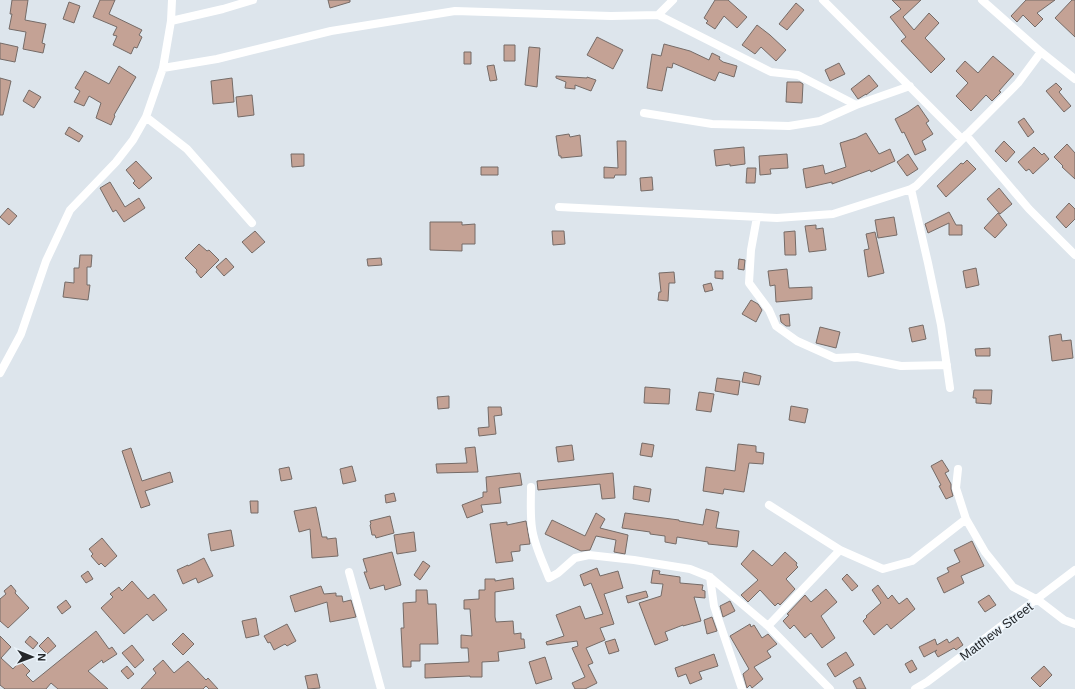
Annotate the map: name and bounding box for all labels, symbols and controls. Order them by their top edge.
street label: Matthew Street [957,599,1036,664]
north arrow [12,637,52,677]
text: N [36,653,48,661]

